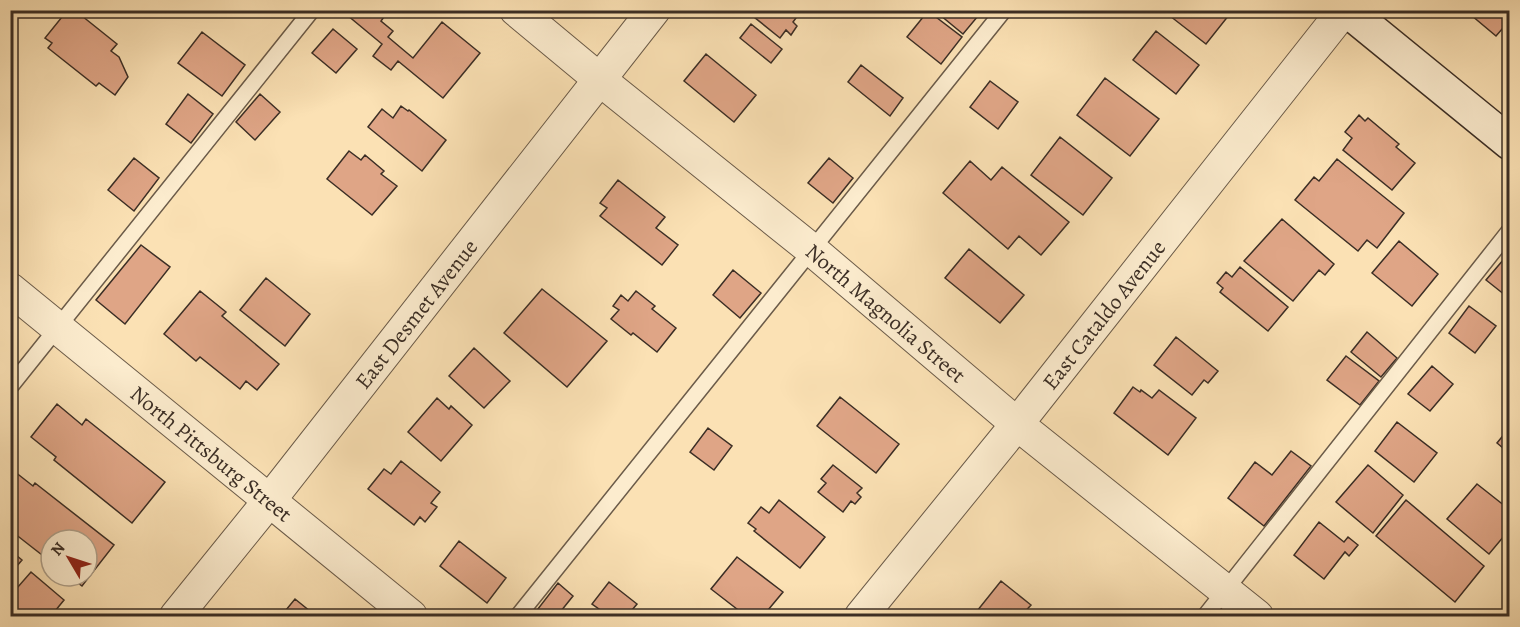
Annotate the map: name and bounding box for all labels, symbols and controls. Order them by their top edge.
street label: East Desmet Avenue [348,233,485,395]
street label: East Cataldo Avenue [1036,234,1173,396]
street label: North Magnolia Street [799,237,972,390]
street label: North Pittsburg Street [124,379,298,529]
north arrow [39,528,99,588]
text: N [46,537,71,561]

